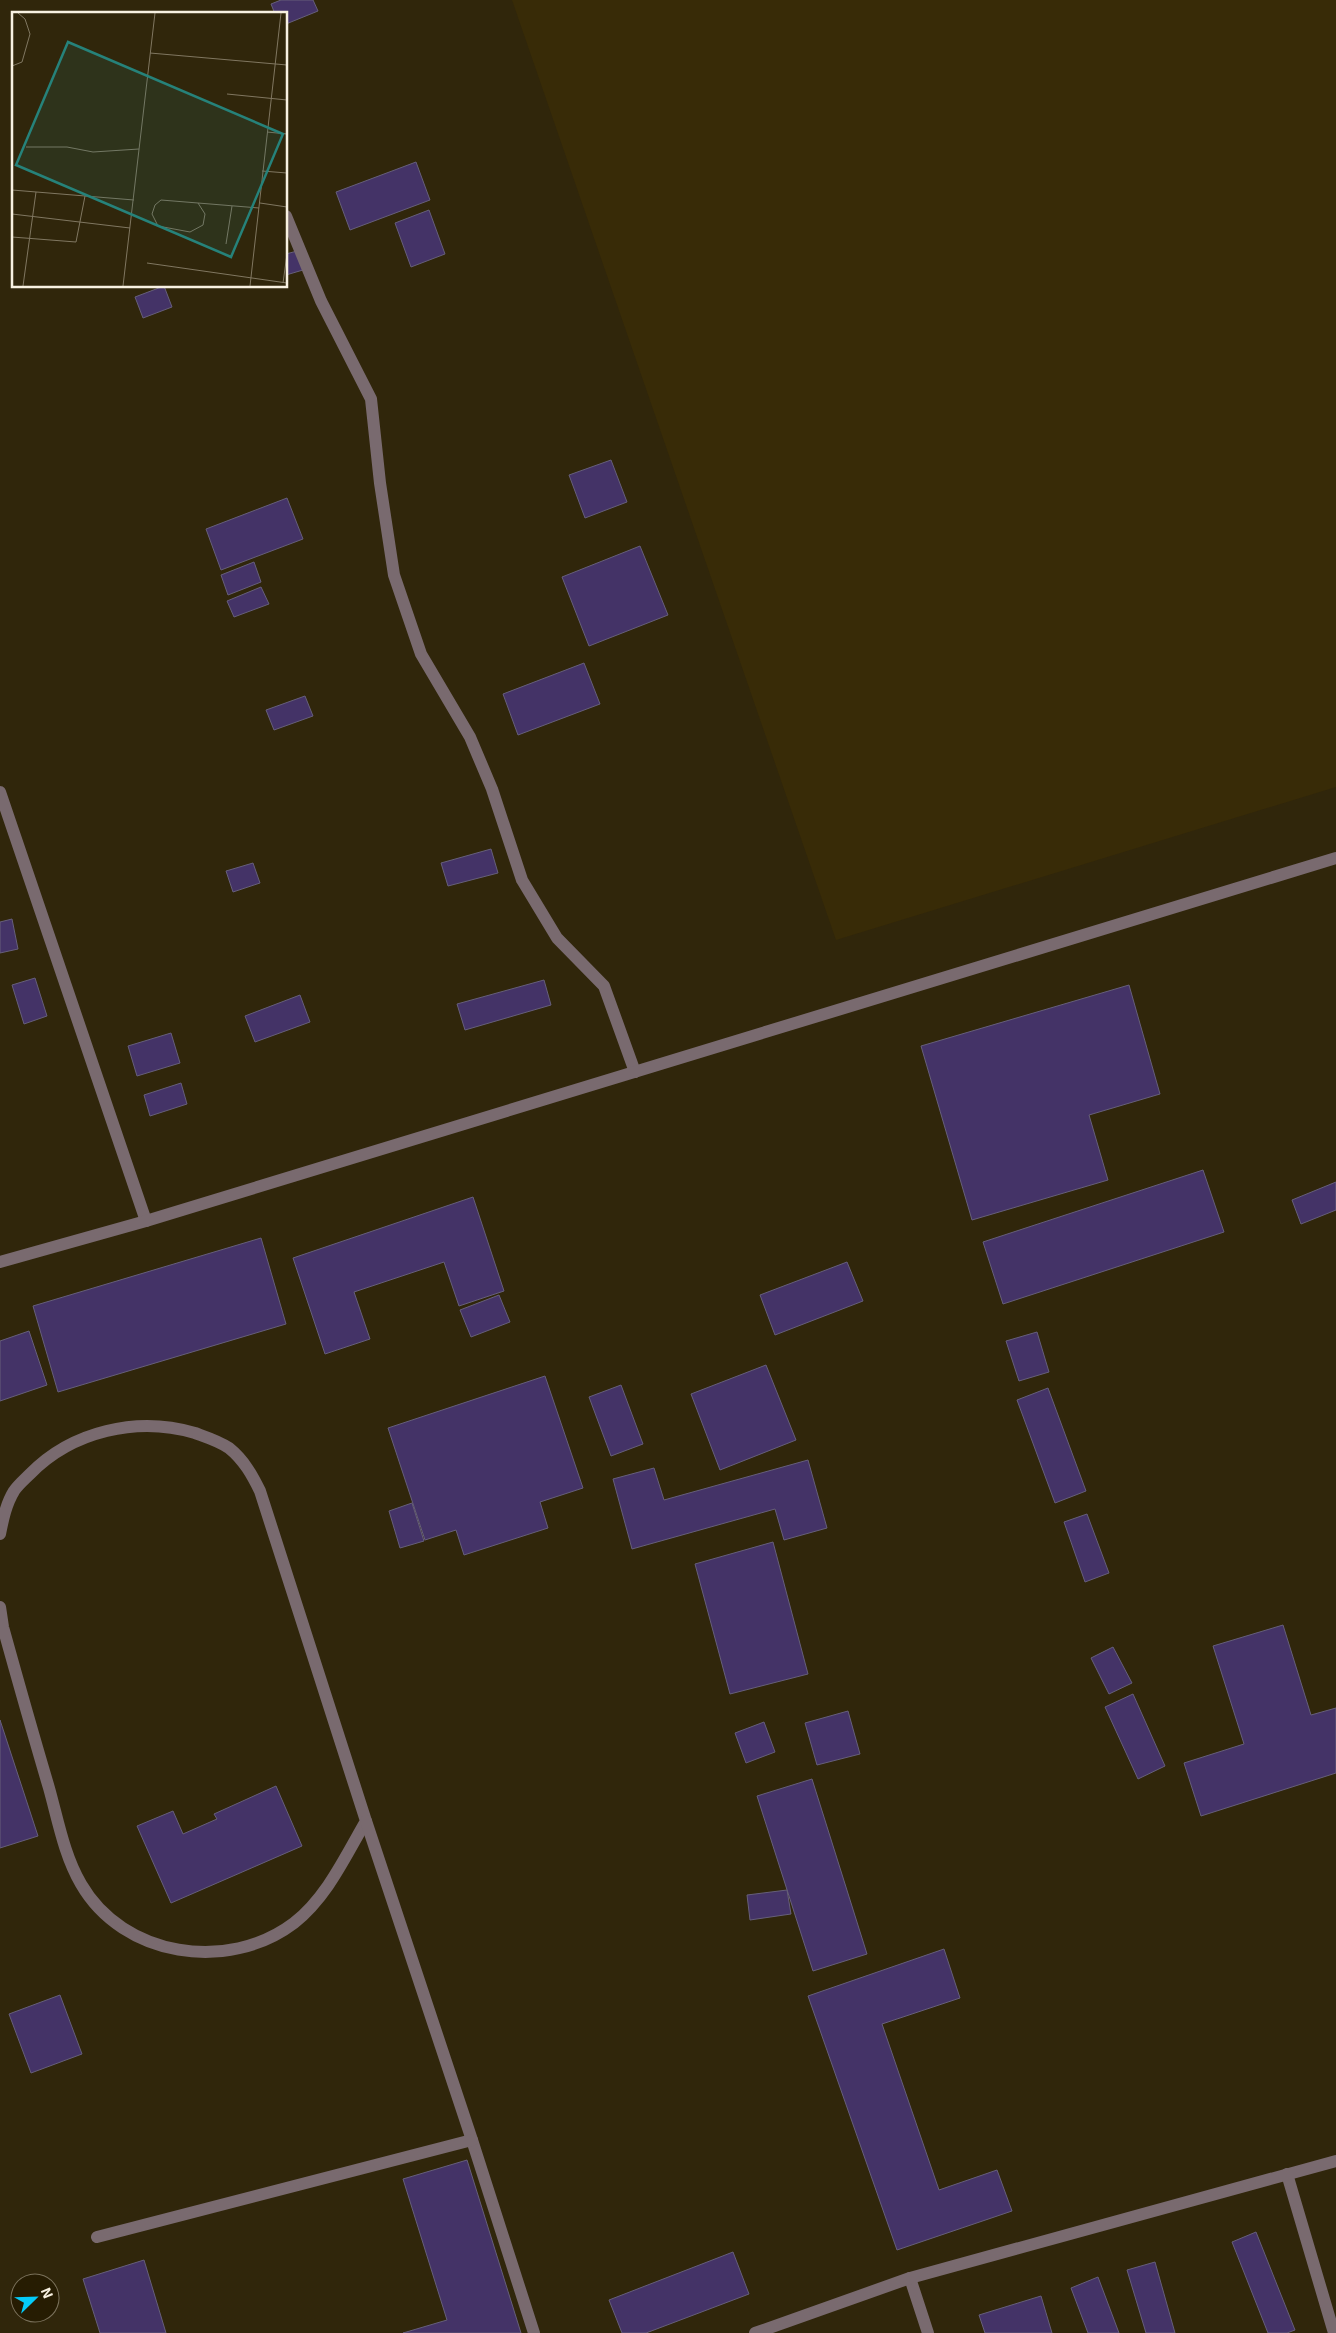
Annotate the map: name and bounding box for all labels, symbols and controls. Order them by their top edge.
inset map [12,12,288,288]
north arrow [10,2273,60,2323]
text: N [38,2285,57,2301]

